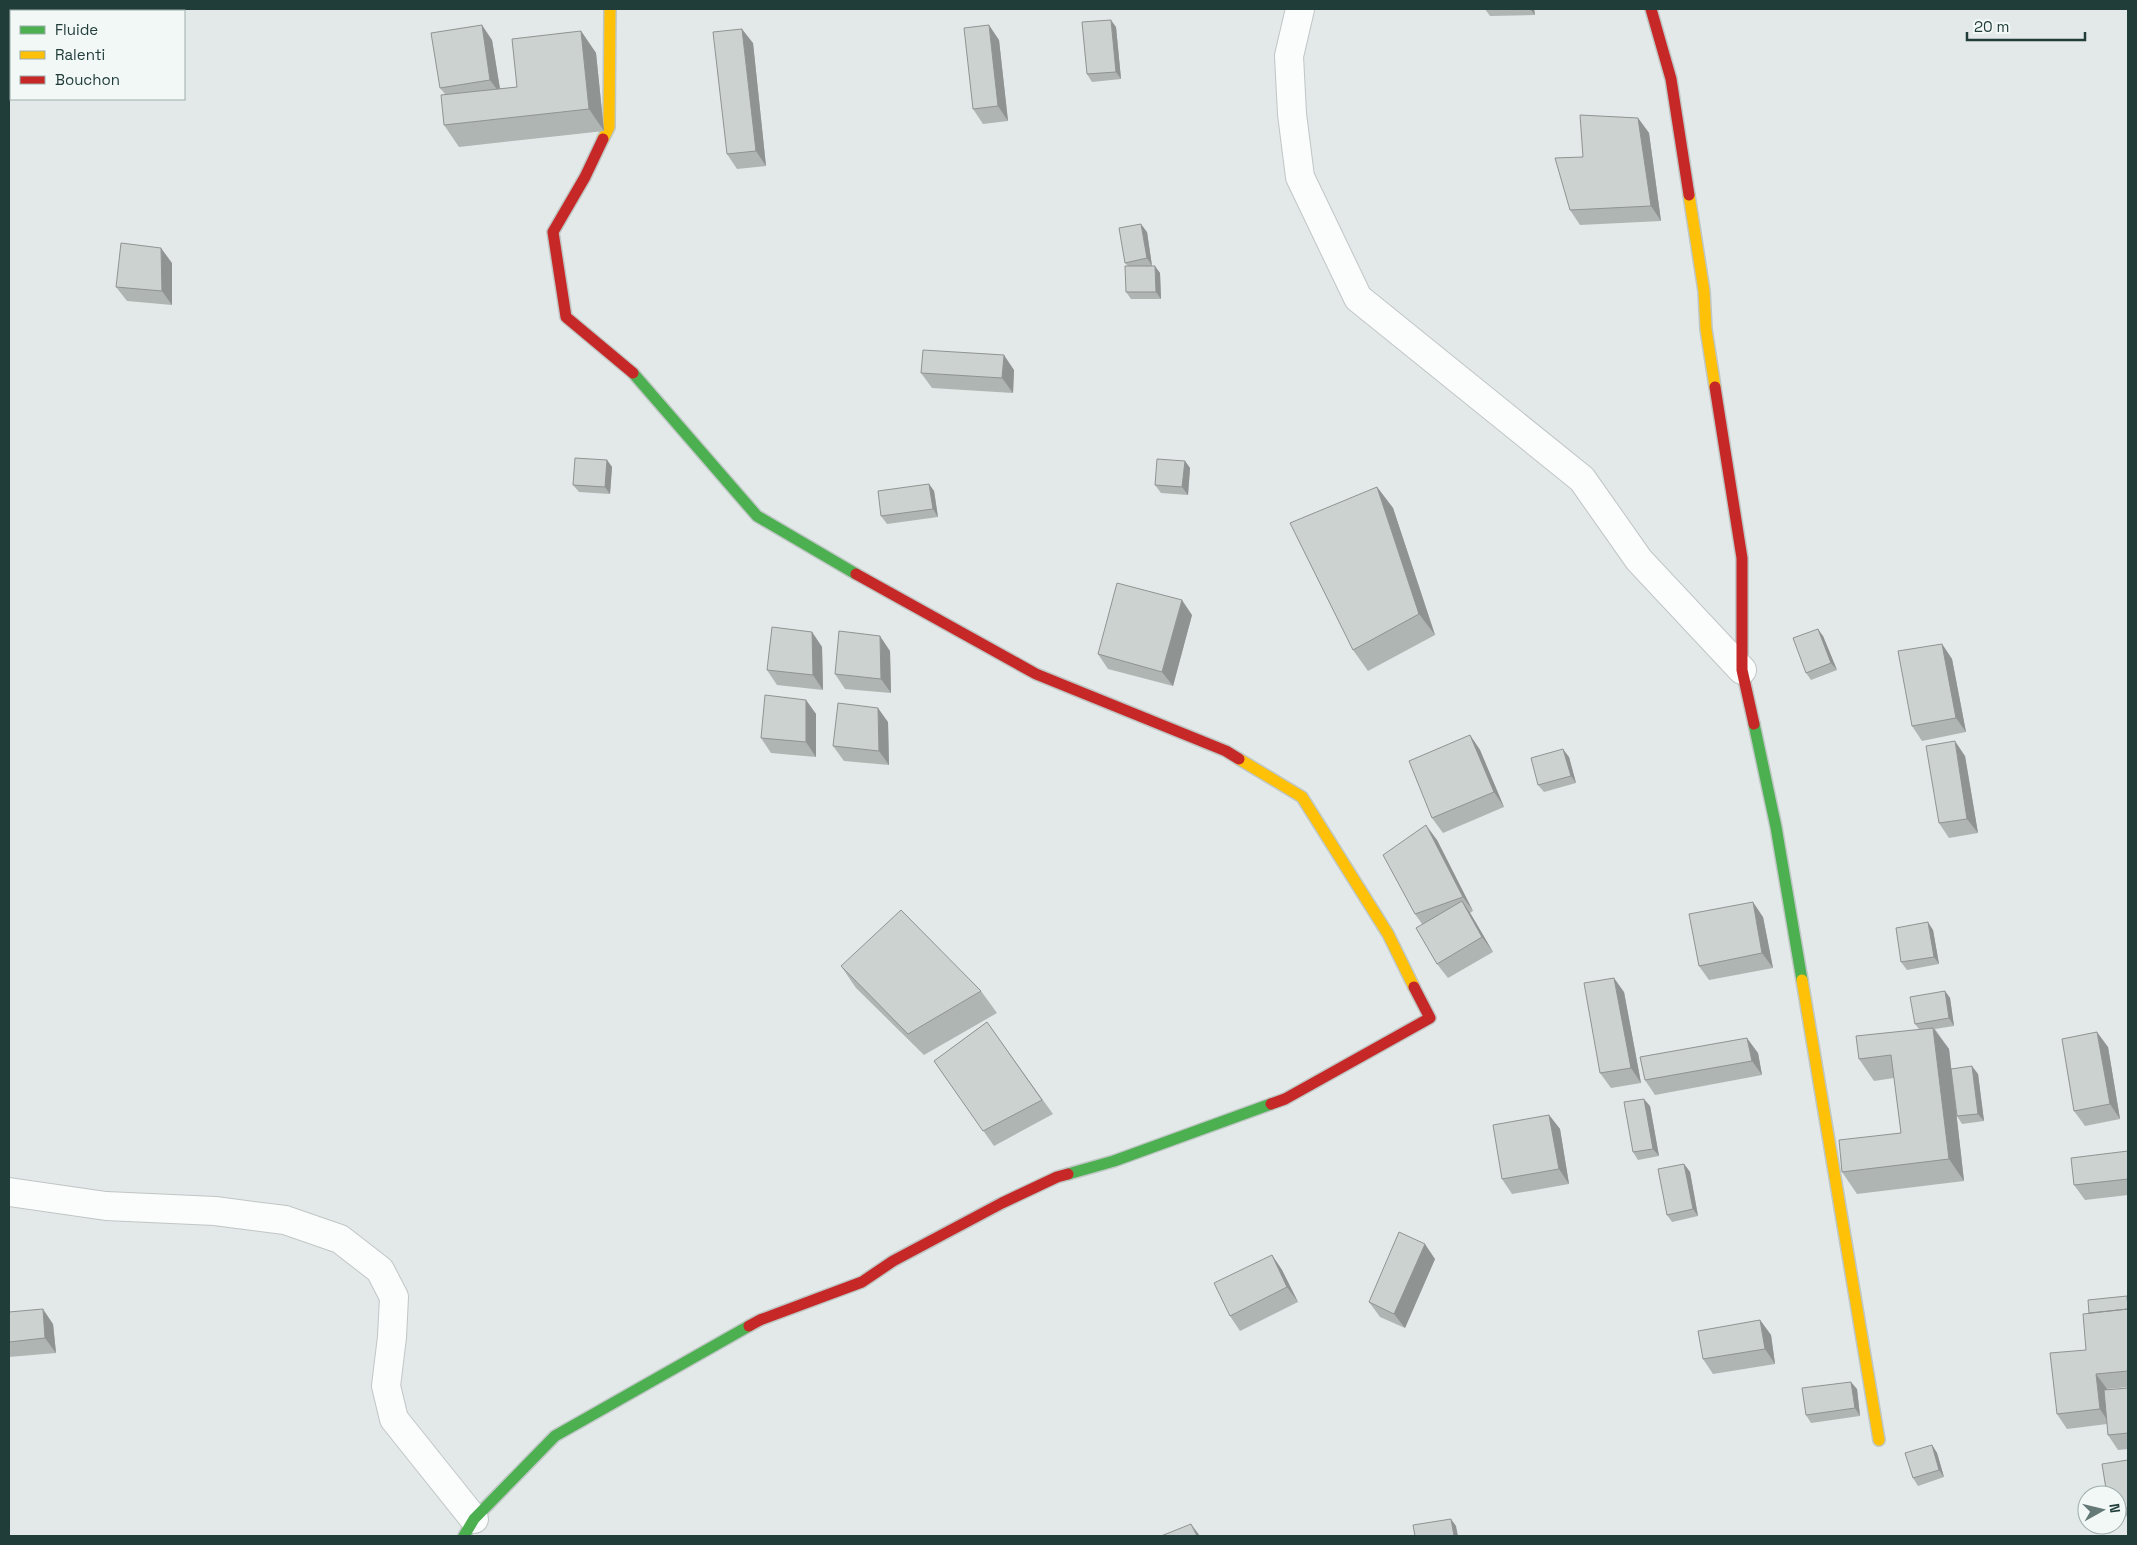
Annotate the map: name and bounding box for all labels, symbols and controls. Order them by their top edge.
legend [10,10,185,100]
scale bar [1967,10,2084,42]
text: 20 m [1974,17,2009,36]
text: Fluide [55,20,98,39]
text: Ralenti [55,45,105,64]
text: Bouchon [55,70,120,89]
north arrow [2077,1485,2127,1535]
text: N [2105,1502,2124,1514]

